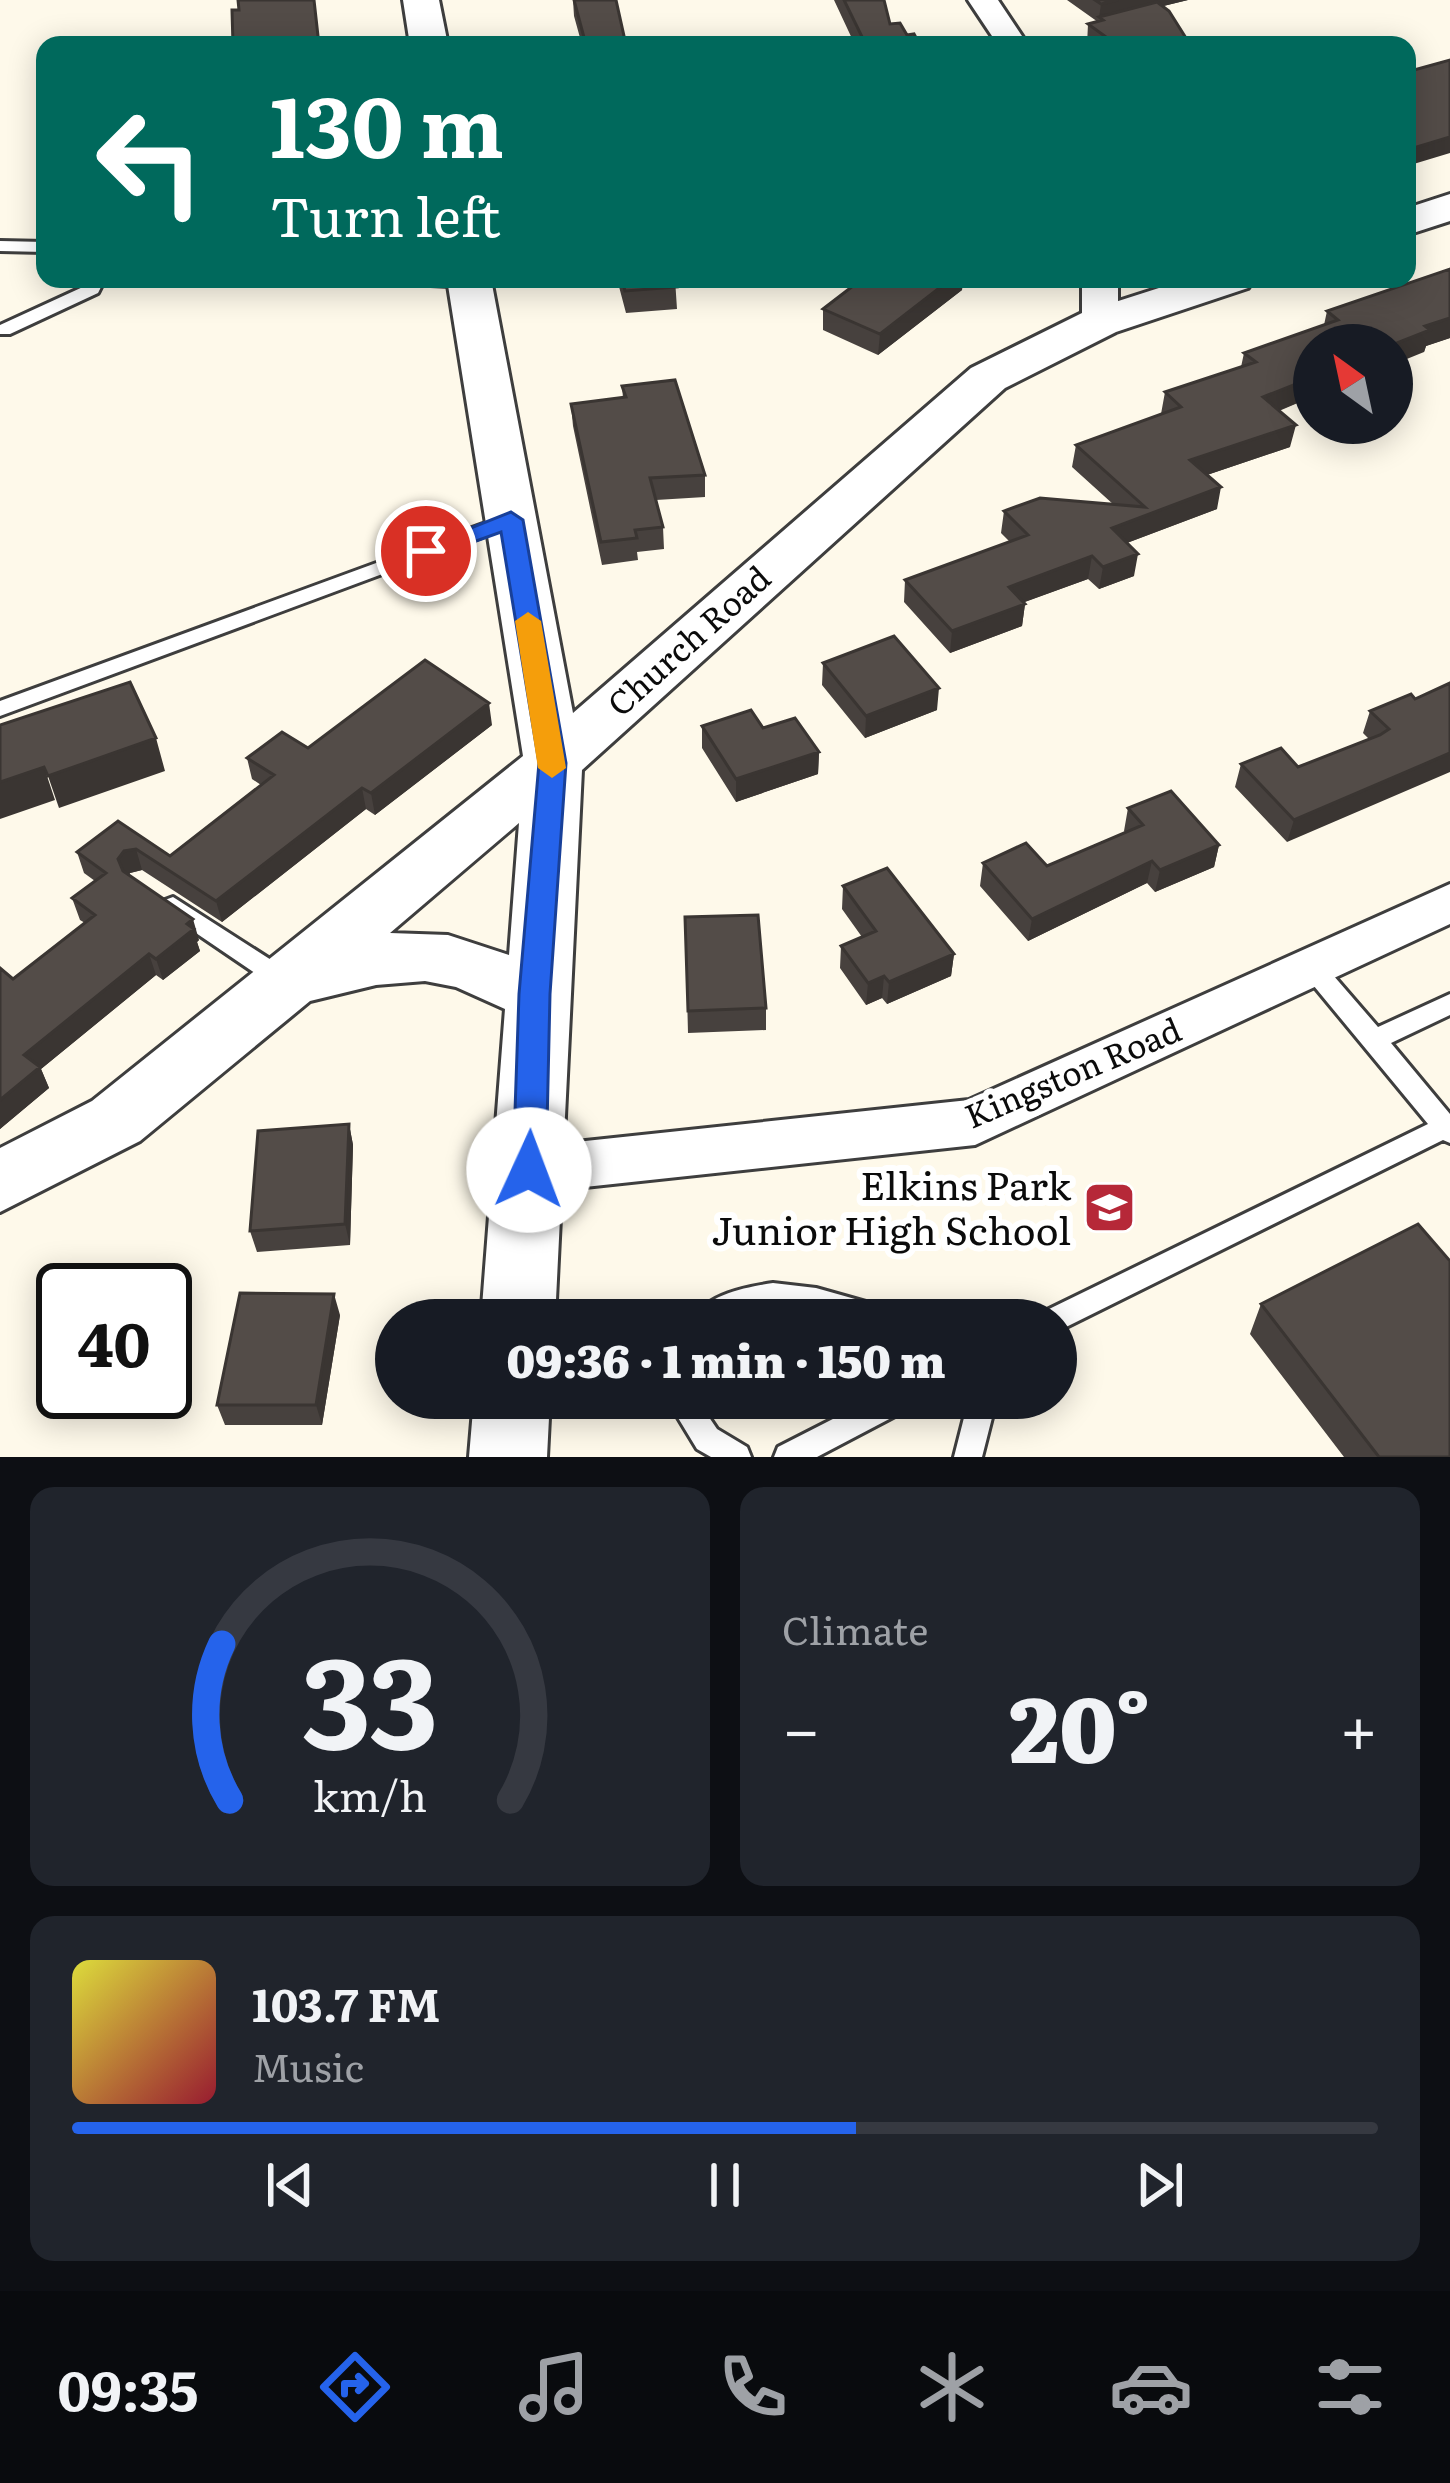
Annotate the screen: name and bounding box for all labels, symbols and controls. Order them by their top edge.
text: 130 m [270,59,504,184]
icon: left [72,84,228,240]
text: Turn left [270,173,501,254]
north arrow [1293,324,1413,444]
map controls [1293,324,1413,444]
pin [375,500,477,602]
icon: arrive [393,518,459,584]
street label: Church Road [595,552,780,726]
street label: Kingston Road [956,1003,1188,1138]
position arrow [466,1107,592,1233]
place label: Elkins Park Junior High School [711,1154,1072,1257]
school or university icon: Elkins Park Junior High School [1082,1180,1138,1236]
speed limit sign: 40 [36,1263,192,1419]
text: 09:36 · 1 min · 150 m [506,1325,946,1392]
text: Climate [782,1599,928,1657]
text: 33 [302,1602,438,1787]
text: 20° [1009,1657,1151,1791]
text: − [782,1676,820,1774]
text: + [1340,1676,1378,1774]
text: km/h [313,1761,427,1824]
text: 103.7 FM [252,1969,440,2036]
text: Music [252,2036,364,2094]
icon: previous [257,2152,323,2218]
icon: pause [692,2152,758,2218]
icon: next [1127,2152,1193,2218]
icon: directions [313,2345,397,2429]
icon: music [512,2345,596,2429]
icon: phone [711,2345,795,2429]
icon: climate [910,2345,994,2429]
icon: car [1109,2345,1193,2429]
icon: filters [1308,2345,1392,2429]
text: 09:35 [58,2347,198,2428]

